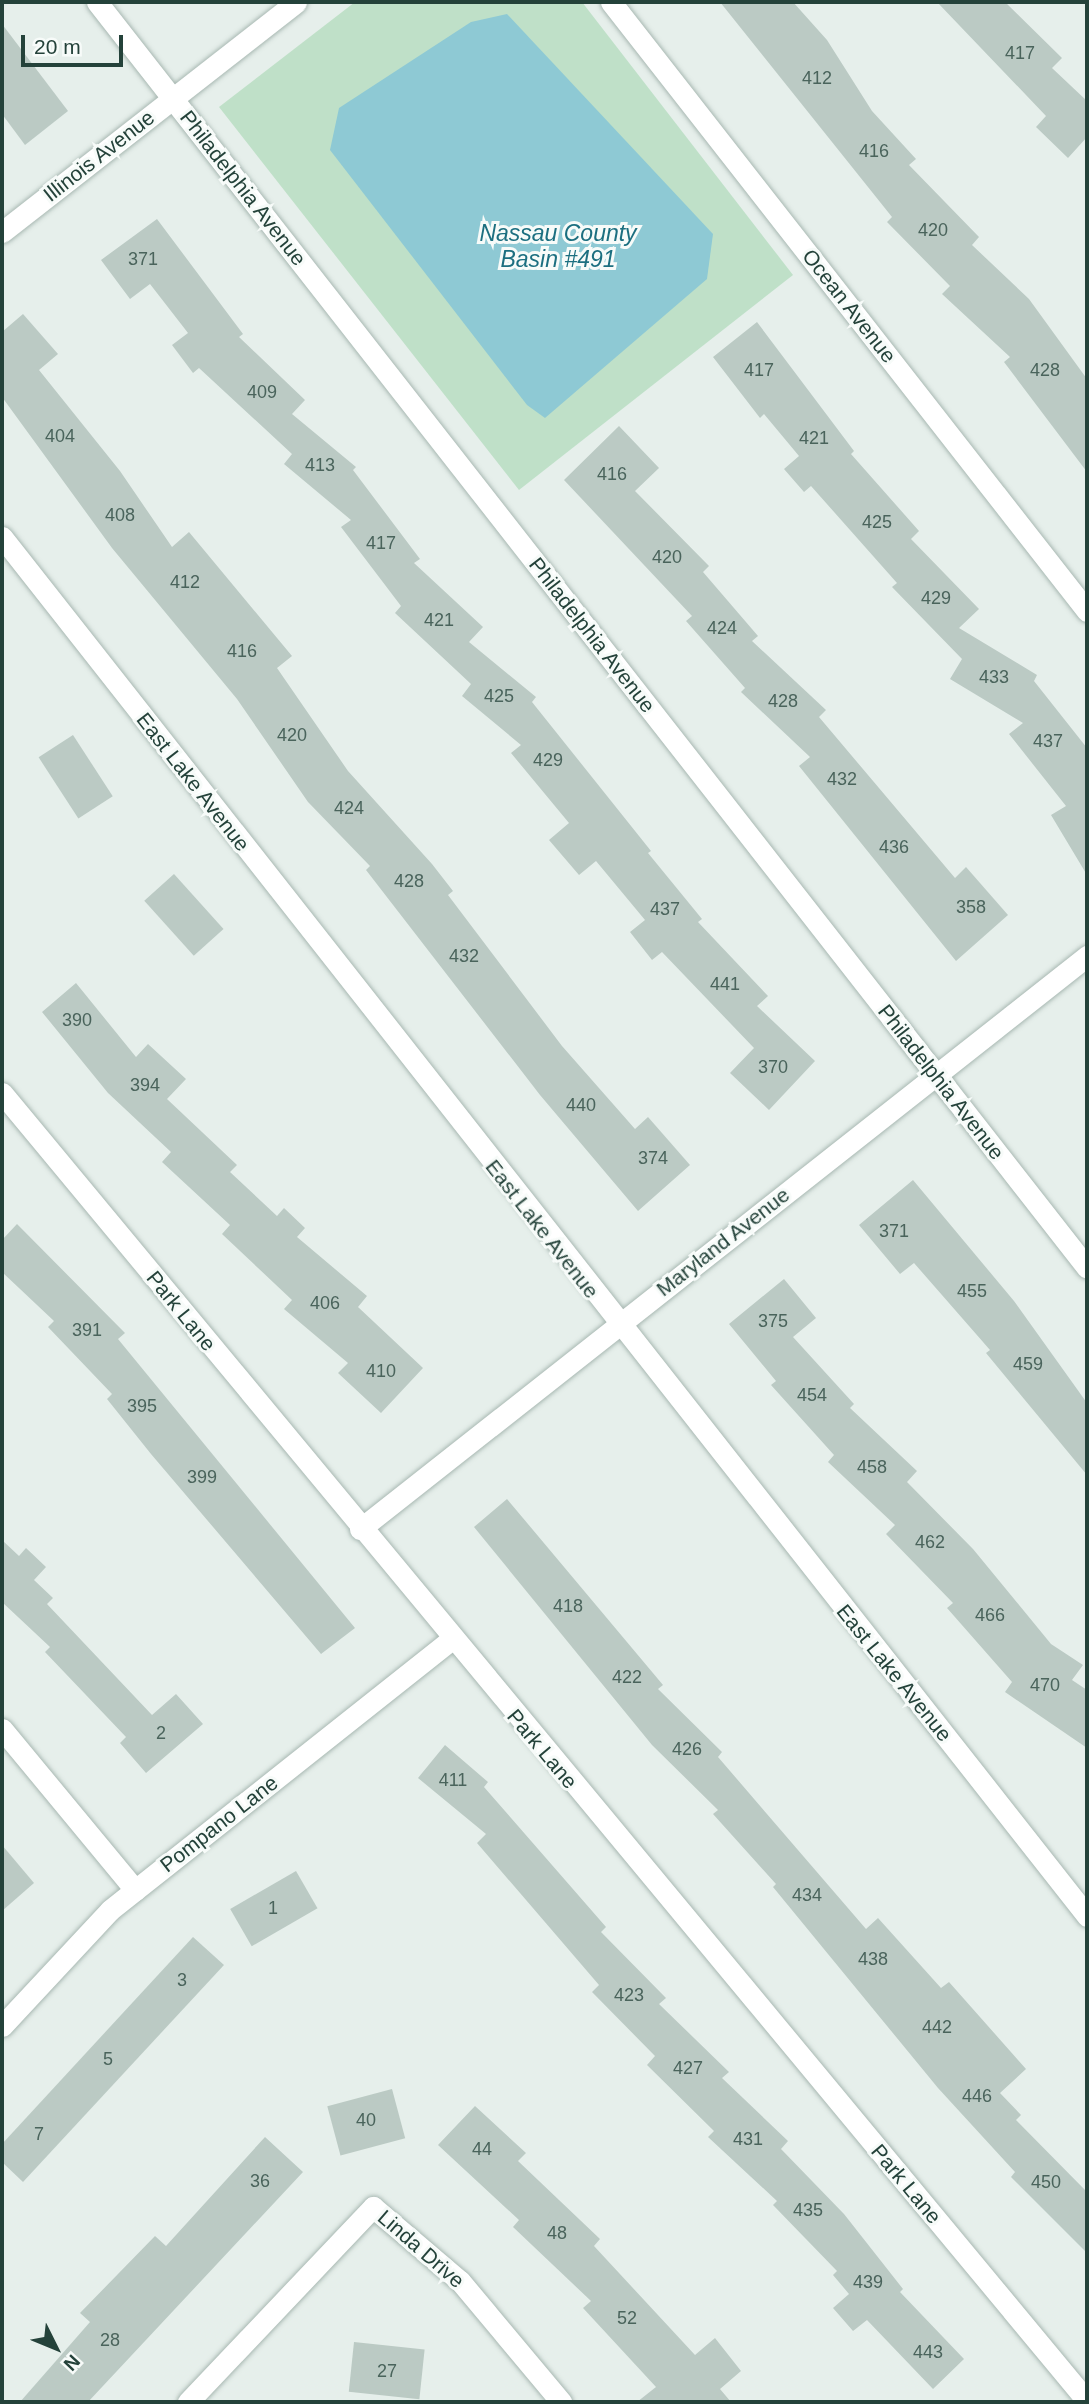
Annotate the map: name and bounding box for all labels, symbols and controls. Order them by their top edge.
scale bar [24,21,126,65]
text: 20 m [34,35,81,58]
house number: 417 [1005,42,1035,64]
house number: 412 [802,67,832,89]
street label: Illinois Avenue [38,105,160,207]
street label: Philadelphia Avenue [174,105,312,271]
house number: 416 [859,140,889,162]
water label: Nassau County Basin #491 [479,219,637,273]
house number: 420 [918,219,948,241]
street label: Ocean Avenue [796,244,902,368]
house number: 371 [128,248,158,270]
house number: 417 [744,359,774,381]
house number: 428 [1030,359,1060,381]
house number: 409 [247,381,277,403]
house number: 404 [45,425,75,447]
house number: 421 [799,427,829,449]
house number: 413 [305,454,335,476]
house number: 416 [597,463,627,485]
house number: 408 [105,504,135,526]
house number: 425 [862,511,892,533]
house number: 417 [366,532,396,554]
house number: 420 [652,546,682,568]
street label: Philadelphia Avenue [523,552,661,718]
house number: 412 [170,571,200,593]
house number: 429 [921,587,951,609]
house number: 421 [424,609,454,631]
house number: 424 [707,617,737,639]
house number: 416 [227,640,257,662]
house number: 433 [979,666,1009,688]
house number: 425 [484,685,514,707]
house number: 428 [768,690,798,712]
street label: East Lake Avenue [131,707,255,857]
house number: 420 [277,724,307,746]
house number: 437 [1033,730,1063,752]
house number: 429 [533,749,563,771]
house number: 432 [827,768,857,790]
house number: 424 [334,797,364,819]
house number: 436 [879,836,909,858]
house number: 428 [394,870,424,892]
house number: 358 [956,896,986,918]
house number: 437 [650,898,680,920]
house number: 432 [449,945,479,967]
house number: 441 [710,973,740,995]
street label: Philadelphia Avenue [872,999,1010,1165]
house number: 390 [62,1009,92,1031]
house number: 370 [758,1056,788,1078]
house number: 394 [130,1074,160,1096]
house number: 440 [566,1094,596,1116]
house number: 374 [638,1147,668,1169]
street label: East Lake Avenue [480,1154,604,1304]
street label: Maryland Avenue [651,1182,795,1302]
house number: 371 [879,1220,909,1242]
street label: Park Lane [141,1266,221,1356]
house number: 455 [957,1280,987,1302]
house number: 406 [310,1292,340,1314]
house number: 375 [758,1310,788,1332]
house number: 391 [72,1319,102,1341]
house number: 459 [1013,1353,1043,1375]
house number: 410 [366,1360,396,1382]
house number: 454 [797,1384,827,1406]
house number: 395 [127,1395,157,1417]
house number: 458 [857,1456,887,1478]
house number: 399 [187,1466,217,1488]
house number: 462 [915,1531,945,1553]
house number: 418 [553,1595,583,1617]
street label: East Lake Avenue [831,1599,957,1747]
house number: 466 [975,1604,1005,1626]
house number: 422 [612,1666,642,1688]
house number: 470 [1030,1674,1060,1696]
street label: Park Lane [502,1704,582,1794]
house number: 2 [156,1722,166,1744]
house number: 426 [672,1738,702,1760]
house number: 411 [439,1769,467,1791]
street label: Pompano Lane [155,1770,283,1878]
house number: 434 [792,1884,822,1906]
house number: 1 [268,1897,278,1919]
house number: 438 [858,1948,888,1970]
house number: 3 [177,1969,187,1991]
house number: 423 [614,1984,644,2006]
house number: 442 [922,2016,952,2038]
house number: 5 [103,2048,113,2070]
house number: 427 [673,2057,703,2079]
house number: 446 [962,2085,992,2107]
house number: 40 [356,2109,376,2131]
house number: 7 [34,2123,44,2145]
house number: 431 [733,2128,763,2150]
house number: 44 [472,2138,492,2160]
street label: Park Lane [866,2139,946,2229]
house number: 36 [250,2170,270,2192]
house number: 450 [1031,2171,1061,2193]
house number: 435 [793,2199,823,2221]
street label: Linda Drive [373,2205,469,2293]
house number: 48 [547,2222,567,2244]
house number: 439 [853,2271,883,2293]
house number: 52 [617,2307,637,2329]
north arrow [21,2313,91,2383]
house number: 28 [100,2329,120,2351]
house number: 443 [913,2341,943,2363]
text: N [59,2350,84,2375]
house number: 27 [377,2360,397,2382]

